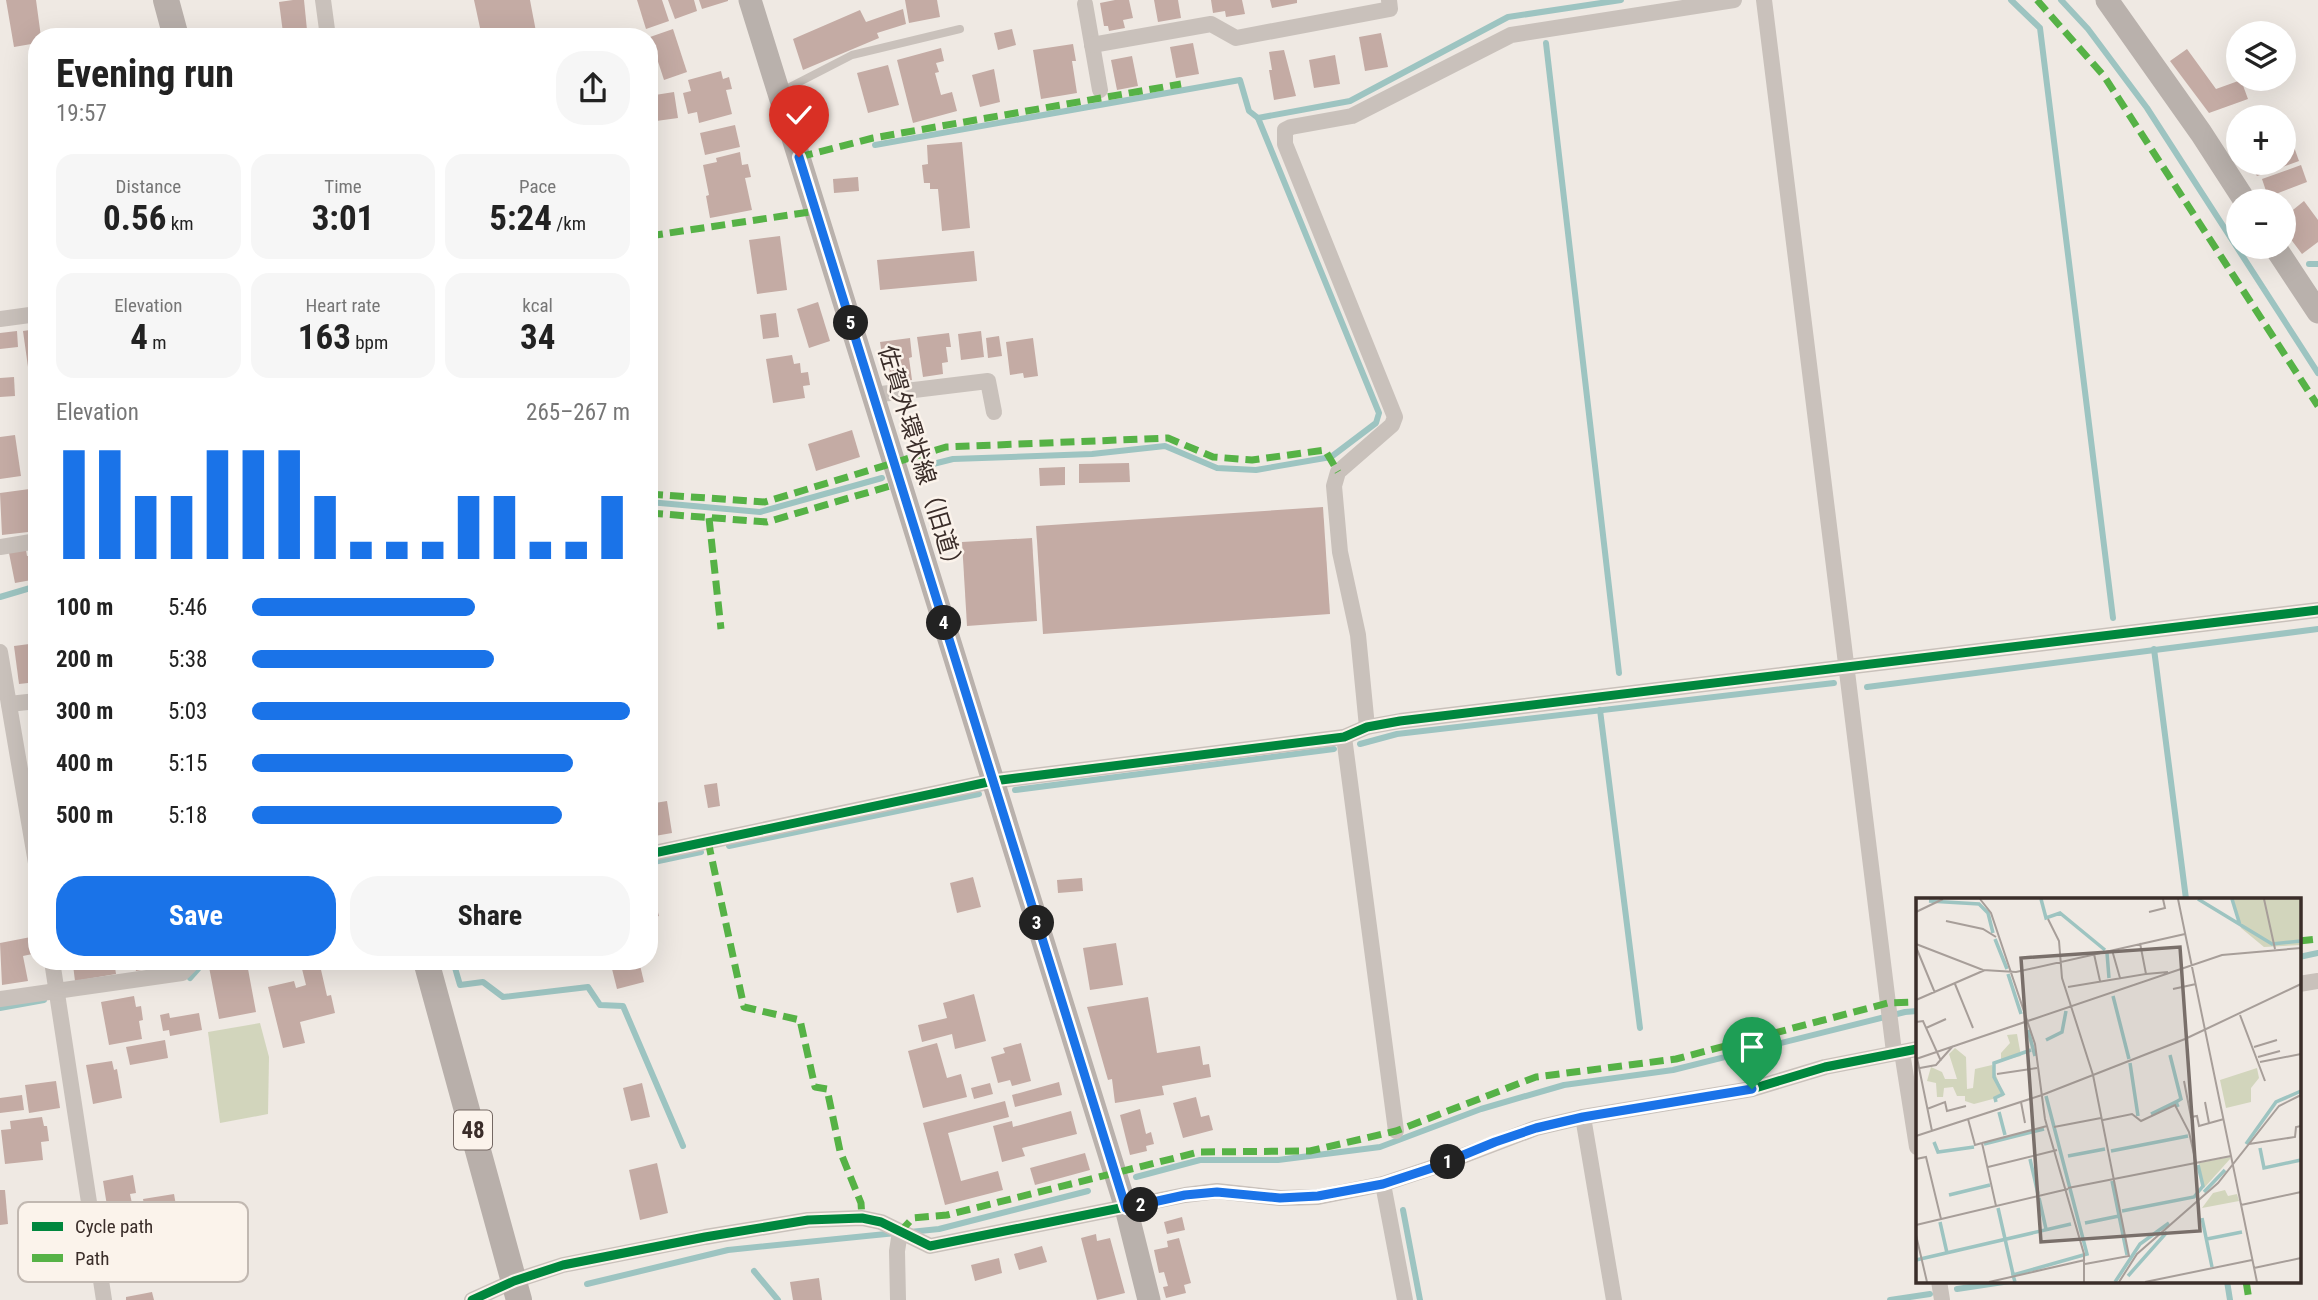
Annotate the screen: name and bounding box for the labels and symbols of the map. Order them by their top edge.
pin [769,85,829,157]
pin: 5 [834,306,868,340]
street label: 佐賀外環状線（旧道） [873,342,969,580]
pin: 4 [926,606,962,640]
inset map [1916,898,2300,1282]
pin: 3 [1020,906,1054,940]
pin [1722,1017,1782,1089]
road number: 48 [454,1110,492,1149]
pin: 1 [1430,1144,1466,1180]
pin: 2 [1124,1188,1158,1222]
legend [18,1202,248,1282]
text: Cycle path [75,1215,153,1238]
text: Path [75,1247,109,1270]

